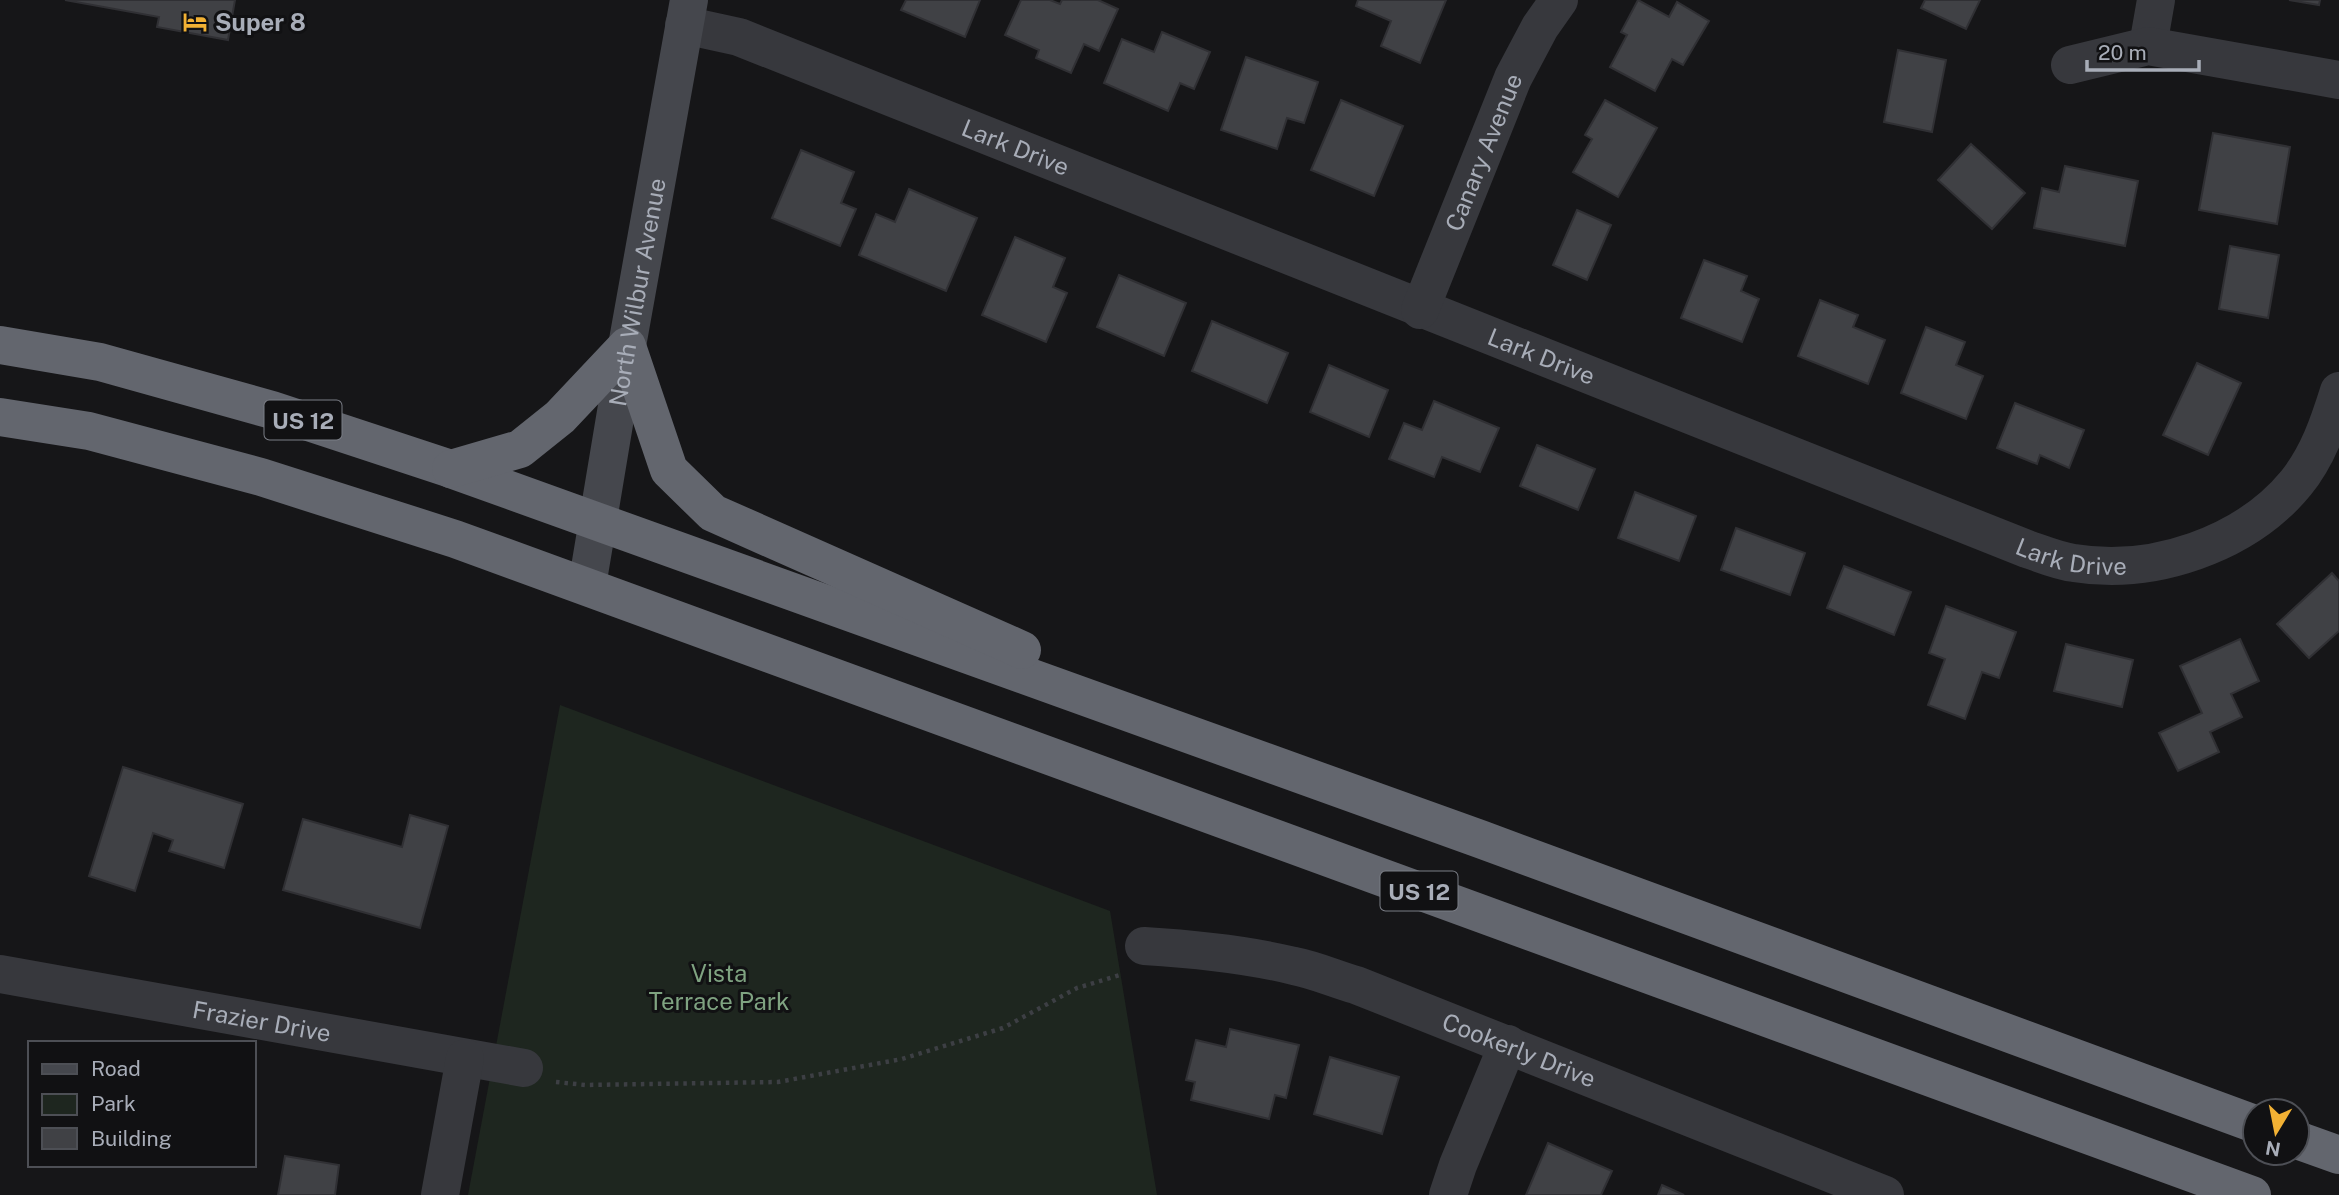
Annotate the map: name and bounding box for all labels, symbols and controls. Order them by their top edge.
hotel icon: Super 8 [181,8,209,36]
place label: Super 8 [215,8,306,36]
scale bar [2087,28,2199,72]
text: 20 m [2098,40,2147,65]
street label: Canary Avenue [1439,69,1527,235]
street label: Lark Drive [958,113,1073,181]
street label: North Wilbur Avenue [603,176,671,408]
street label: Lark Drive [1484,322,1599,390]
road number: US 12 [264,400,342,440]
street label: Lark Drive [2012,532,2127,580]
road number: US 12 [1380,872,1458,911]
park label: Vista Terrace Park [648,959,790,1015]
street label: Frazier Drive [190,995,333,1047]
street label: Cookerly Drive [1439,1007,1600,1093]
legend [28,1041,256,1167]
text: Road [91,1056,141,1081]
text: Park [91,1091,136,1116]
north arrow [2241,1097,2311,1167]
text: Building [91,1126,172,1151]
text: N [2264,1137,2282,1161]

